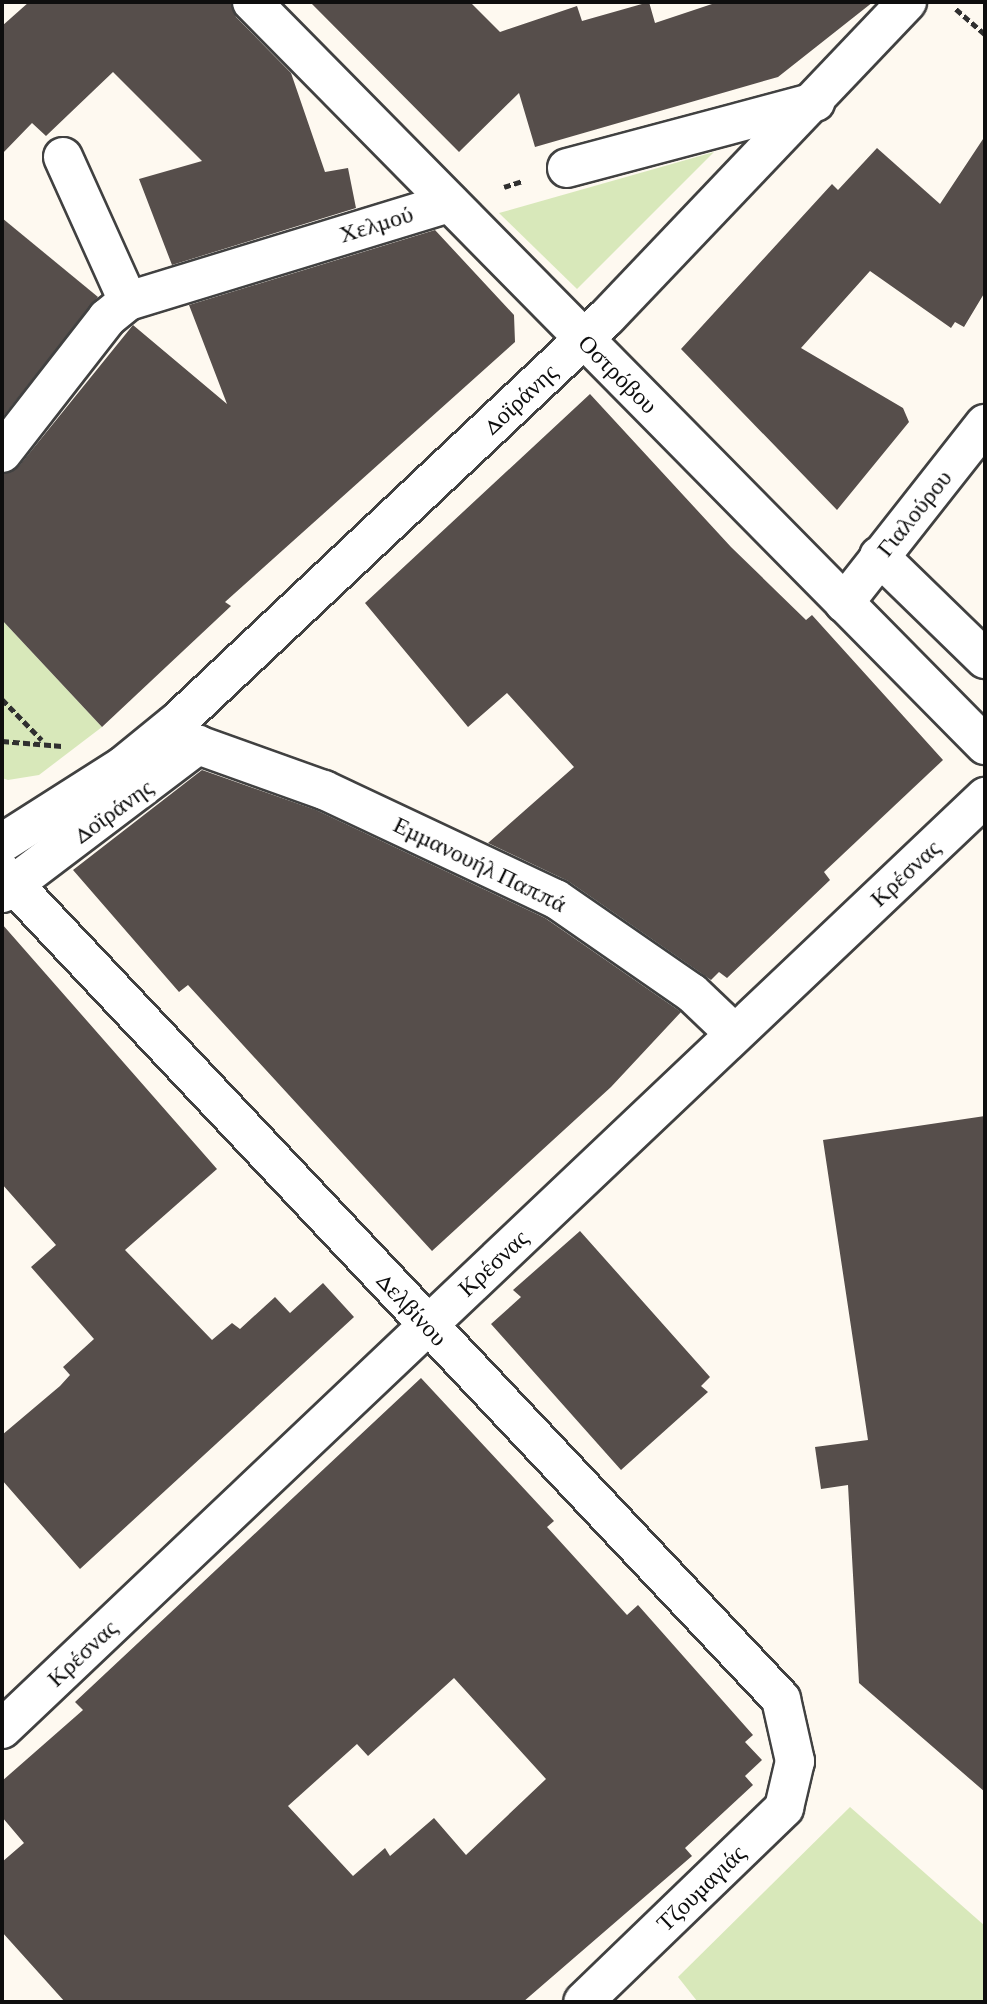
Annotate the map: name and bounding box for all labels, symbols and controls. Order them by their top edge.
street label: Χελμού [336,199,416,249]
street label: Οστρόβου [572,328,664,420]
street label: Δοϊράνης [477,357,563,441]
street label: Γιαλούρου [870,464,958,562]
street label: Δοϊράνης [68,773,158,849]
street label: Εμμανουήλ Παππά [389,810,571,918]
street label: Κρέσνας [864,833,946,913]
street label: Κρέσνας [452,1223,534,1303]
street label: Δελβίνου [371,1266,453,1352]
street label: Κρέσνας [41,1613,123,1693]
street label: Τζουμαγιάς [651,1839,751,1937]

